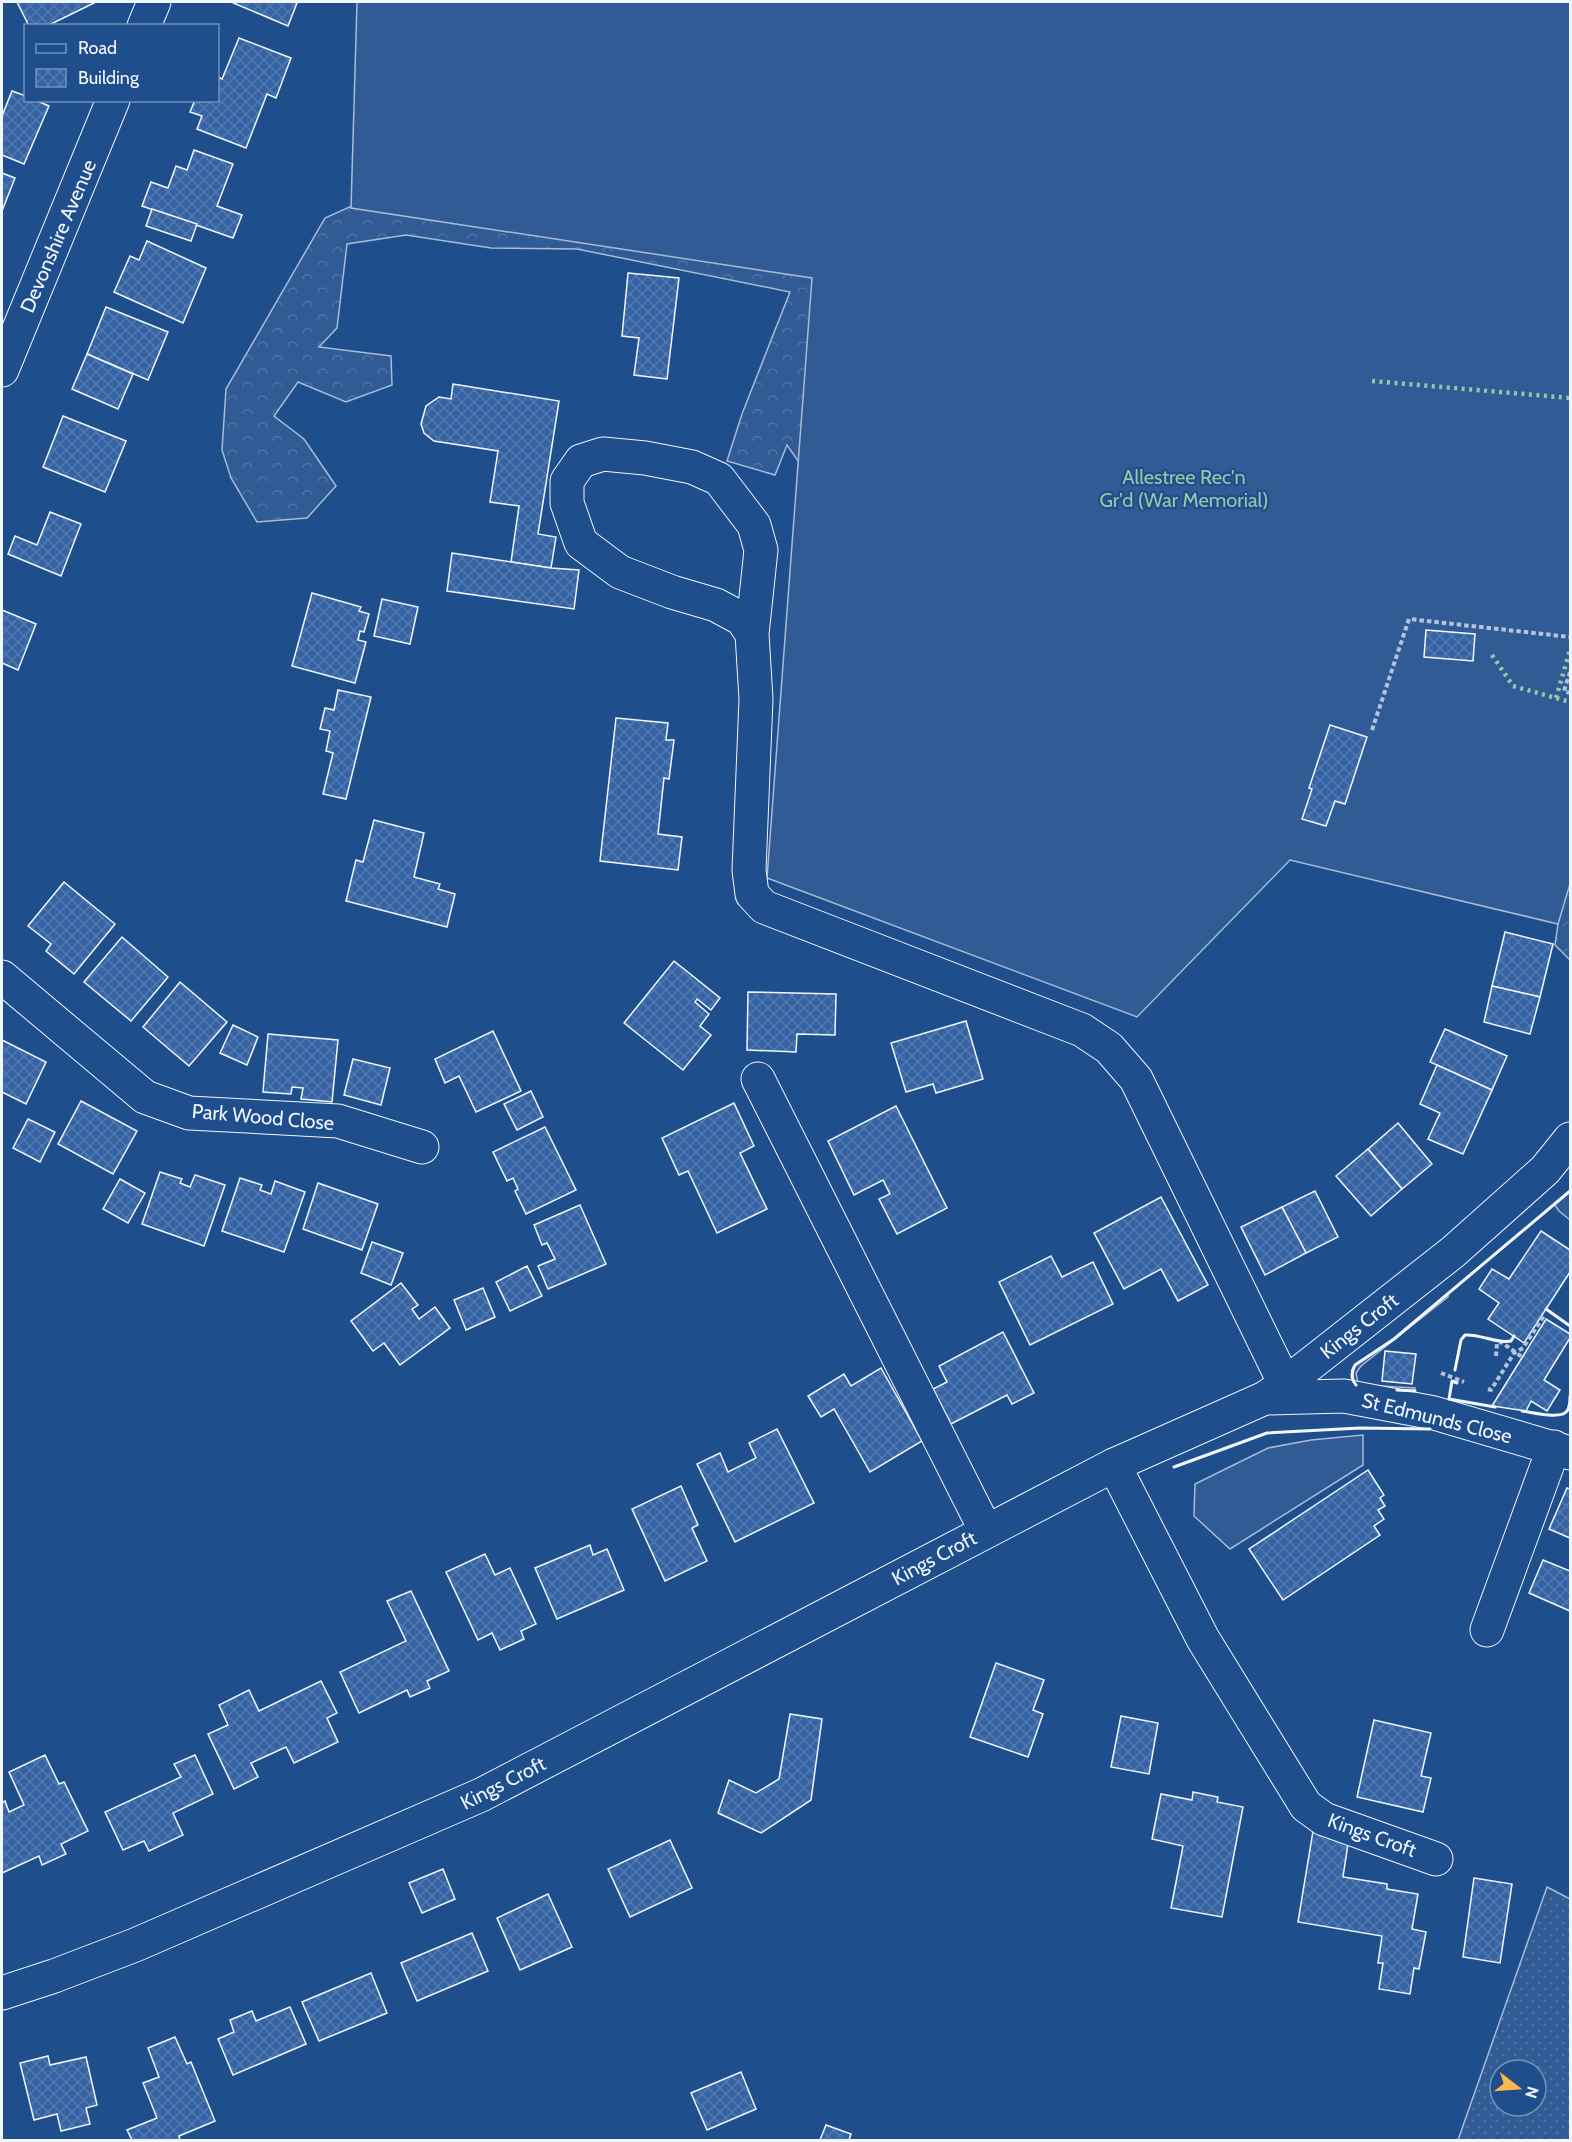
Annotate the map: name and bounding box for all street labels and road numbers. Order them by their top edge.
street label: Devonshire Avenue [15,156,101,316]
street label: Park Wood Close [191,1099,335,1135]
street label: Kings Croft [1315,1288,1403,1364]
street label: St Edmunds Close [1359,1388,1515,1448]
street label: Kings Croft [888,1526,981,1590]
street label: Kings Croft [456,1751,550,1815]
street label: Kings Croft [1324,1808,1420,1862]

